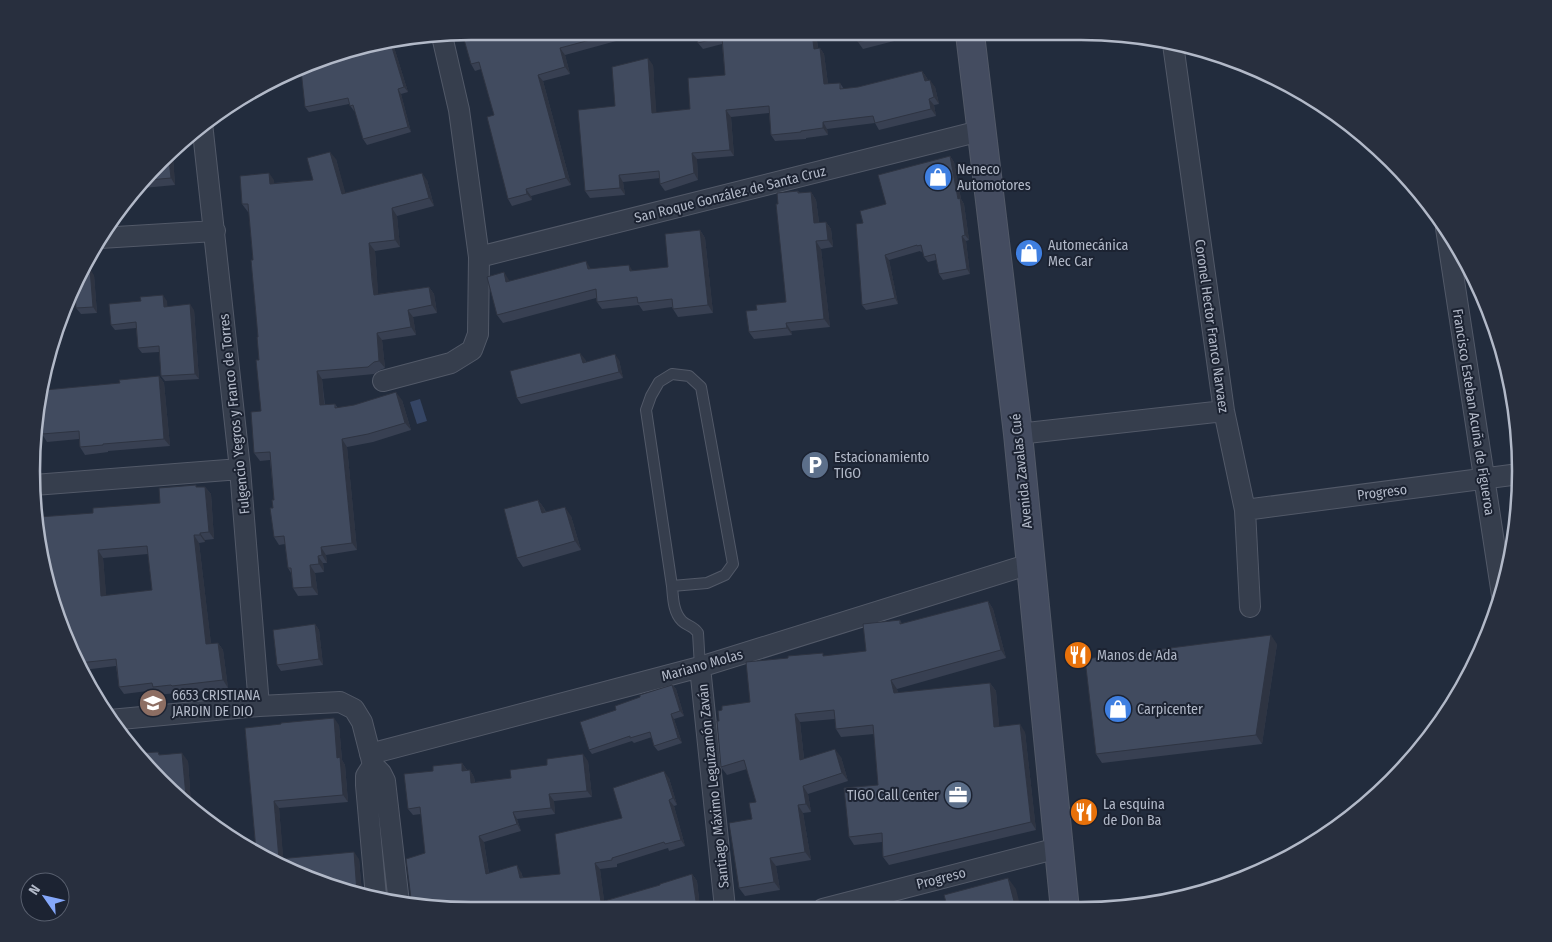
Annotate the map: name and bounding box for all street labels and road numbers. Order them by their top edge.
street label: San Roque González de Santa Cruz [633,162,828,227]
street label: Coronel Hector Franco Narvaez [1191,238,1232,414]
street label: Francisco Esteban Acuña de Figueroa [1449,307,1498,517]
street label: Fulgencio Yegros y Franco de Torres [216,313,253,515]
street label: Avenida Zavalas Cué [1007,413,1036,529]
street label: Progreso [1356,481,1408,504]
street label: Mariano Molas [660,646,745,685]
street label: Santiago Máximo Leguizamón Zaván [694,683,733,889]
street label: Progreso [915,864,968,893]

